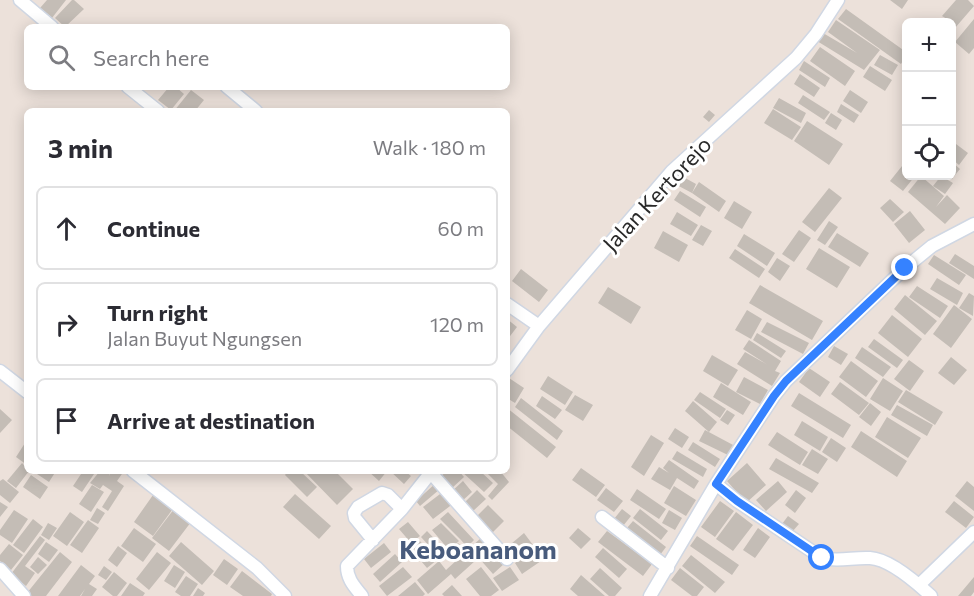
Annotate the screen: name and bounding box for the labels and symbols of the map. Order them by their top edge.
street label: Jalan Kertorejo [597,131,717,257]
route end [891,254,917,280]
district label: Keboananom [399,533,557,564]
route start [808,544,834,570]

